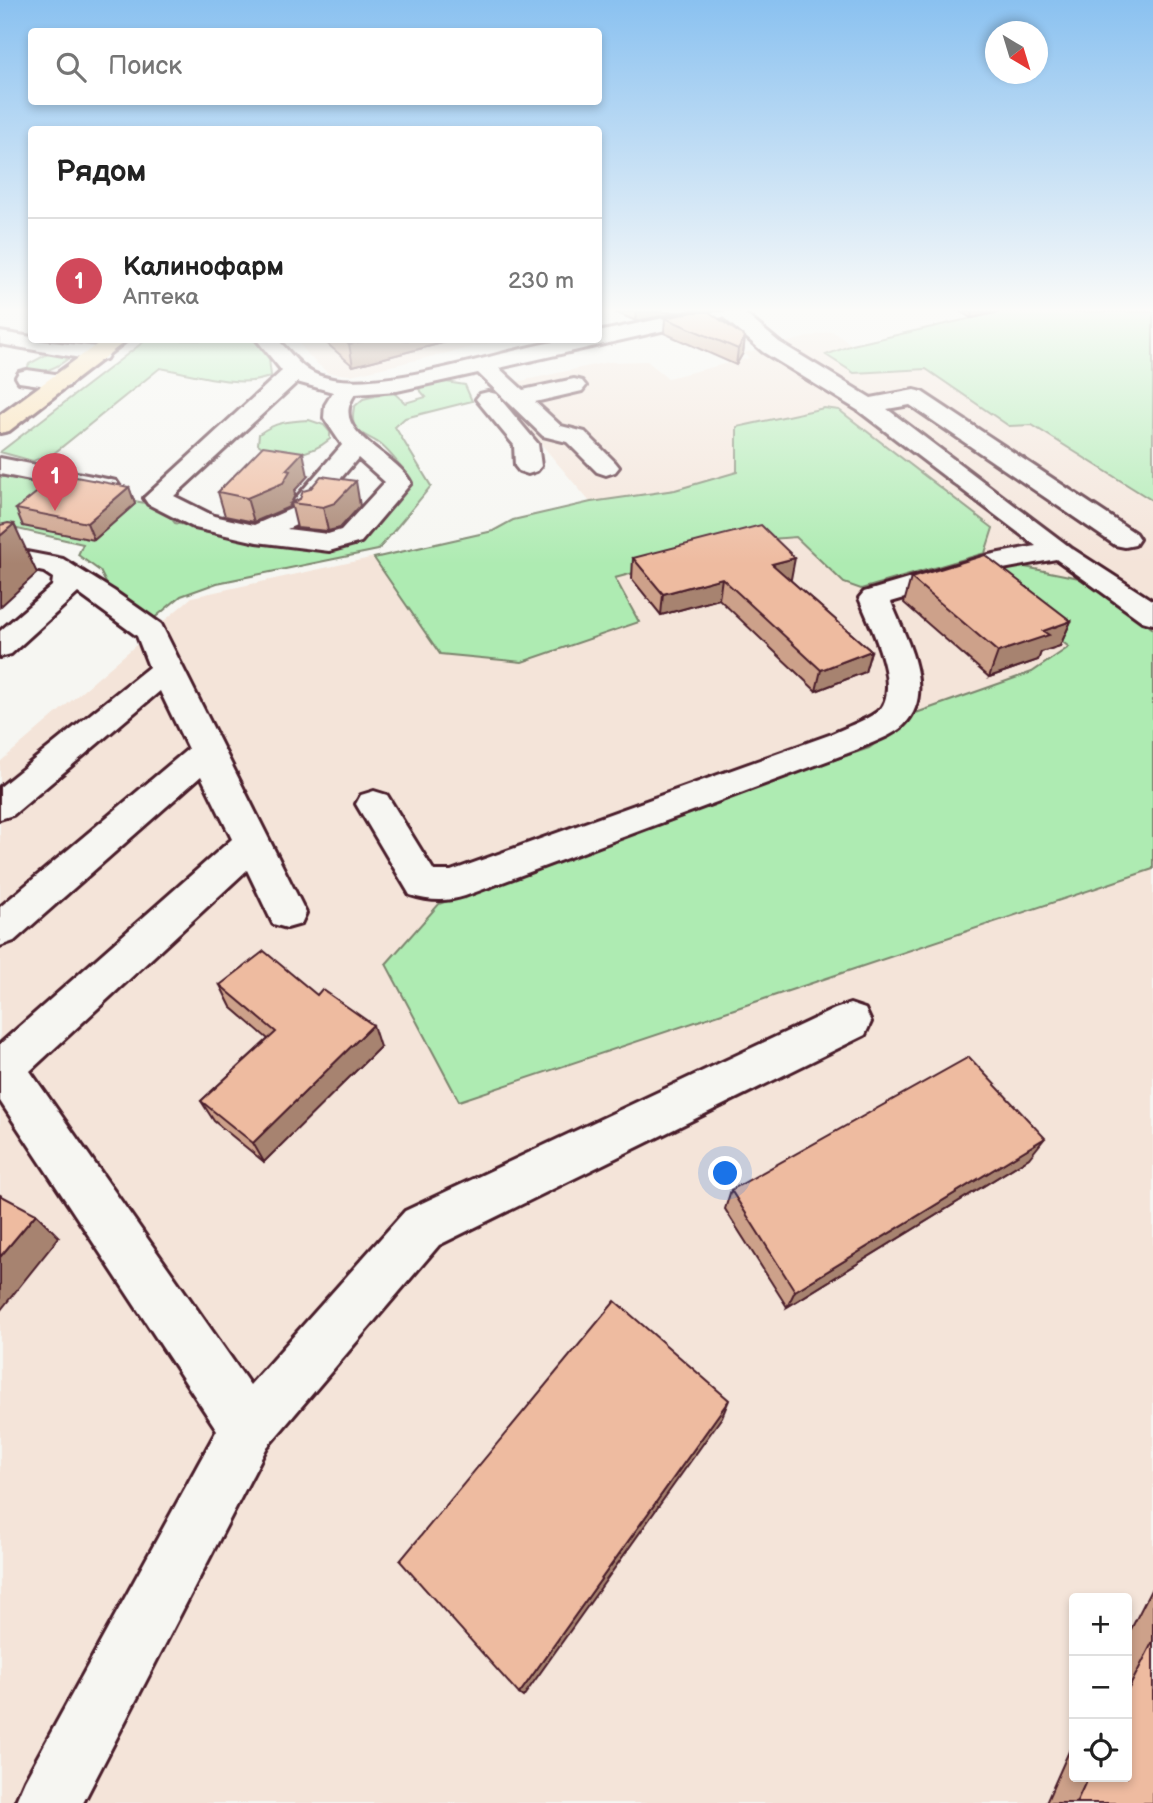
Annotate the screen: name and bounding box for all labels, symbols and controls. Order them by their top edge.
north arrow [985,21,1048,84]
search box [28,28,602,105]
icon: search [52,48,90,86]
text: Поиск [108,51,182,82]
text: Рядом [56,154,146,190]
text: Калинофарм [123,252,284,283]
text: 1 [74,267,84,295]
text: 230 m [508,267,574,295]
text: Аптека [123,283,199,311]
pin: 1 [32,453,78,511]
your location [708,1156,742,1190]
map controls [1069,1593,1132,1782]
button: + [1069,1593,1132,1656]
button: − [1069,1656,1132,1719]
button: locate [1069,1719,1132,1782]

